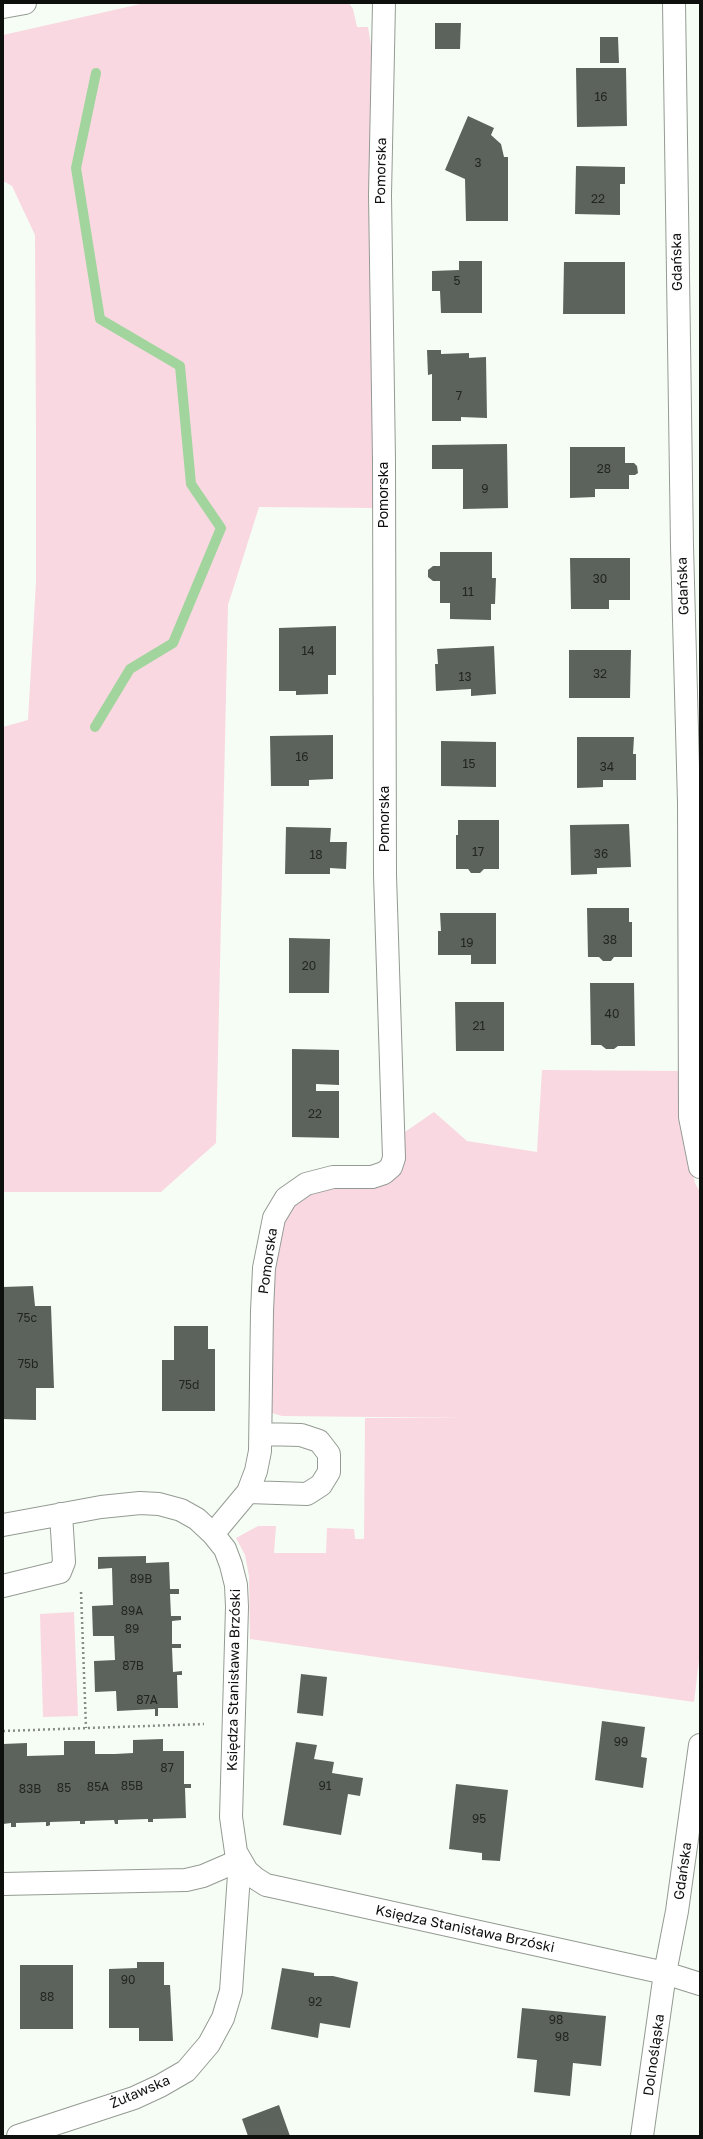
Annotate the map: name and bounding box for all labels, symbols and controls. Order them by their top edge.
house number: 16 [594,90,608,104]
street label: Pomorska [372,137,390,205]
house number: 3 [474,156,482,170]
house number: 22 [591,192,605,206]
street label: Gdańska [668,233,686,291]
house number: 5 [454,274,460,288]
house number: 7 [456,389,462,403]
street label: Pomorska [376,462,392,528]
house number: 28 [597,462,611,476]
house number: 9 [481,482,489,496]
street label: Gdańska [674,557,692,615]
house number: 30 [593,572,607,586]
house number: 11 [462,585,474,599]
house number: 14 [301,644,315,658]
house number: 32 [593,667,607,681]
house number: 13 [459,670,471,684]
house number: 16 [295,750,309,764]
house number: 15 [463,757,475,771]
house number: 34 [600,760,614,774]
street label: Pomorska [377,786,393,852]
house number: 17 [472,845,484,859]
house number: 36 [594,847,608,861]
house number: 18 [309,848,323,862]
house number: 38 [603,933,617,947]
house number: 19 [460,936,474,950]
house number: 20 [302,959,316,973]
house number: 40 [605,1007,619,1021]
house number: 21 [473,1019,485,1033]
house number: 22 [308,1107,322,1121]
street label: Pomorska [255,1227,281,1295]
house number: 75c [17,1311,37,1325]
house number: 75b [18,1357,38,1371]
house number: 75d [179,1378,199,1392]
house number: 89B [130,1572,152,1586]
street label: Księdza Stanisława Brzóski [224,1589,244,1771]
house number: 89A [121,1604,143,1618]
house number: 89 [125,1622,139,1636]
house number: 87B [122,1659,144,1673]
house number: 87A [136,1693,158,1707]
house number: 99 [614,1735,628,1749]
house number: 87 [160,1761,174,1775]
house number: 85B [121,1779,143,1793]
house number: 91 [318,1779,332,1793]
house number: 85A [87,1780,109,1794]
house number: 85 [57,1781,71,1795]
house number: 83B [19,1782,41,1796]
house number: 95 [472,1812,486,1826]
street label: Gdańska [671,1841,695,1901]
street label: Księdza Stanisława Brzóski [374,1902,556,1956]
house number: 90 [121,1973,135,1987]
house number: 88 [40,1990,54,2004]
house number: 92 [308,1995,322,2009]
house number: 98 [549,2013,563,2027]
street label: Dolnośląska [640,2013,668,2097]
house number: 98 [555,2030,569,2044]
street label: Żuławska [107,2072,173,2112]

